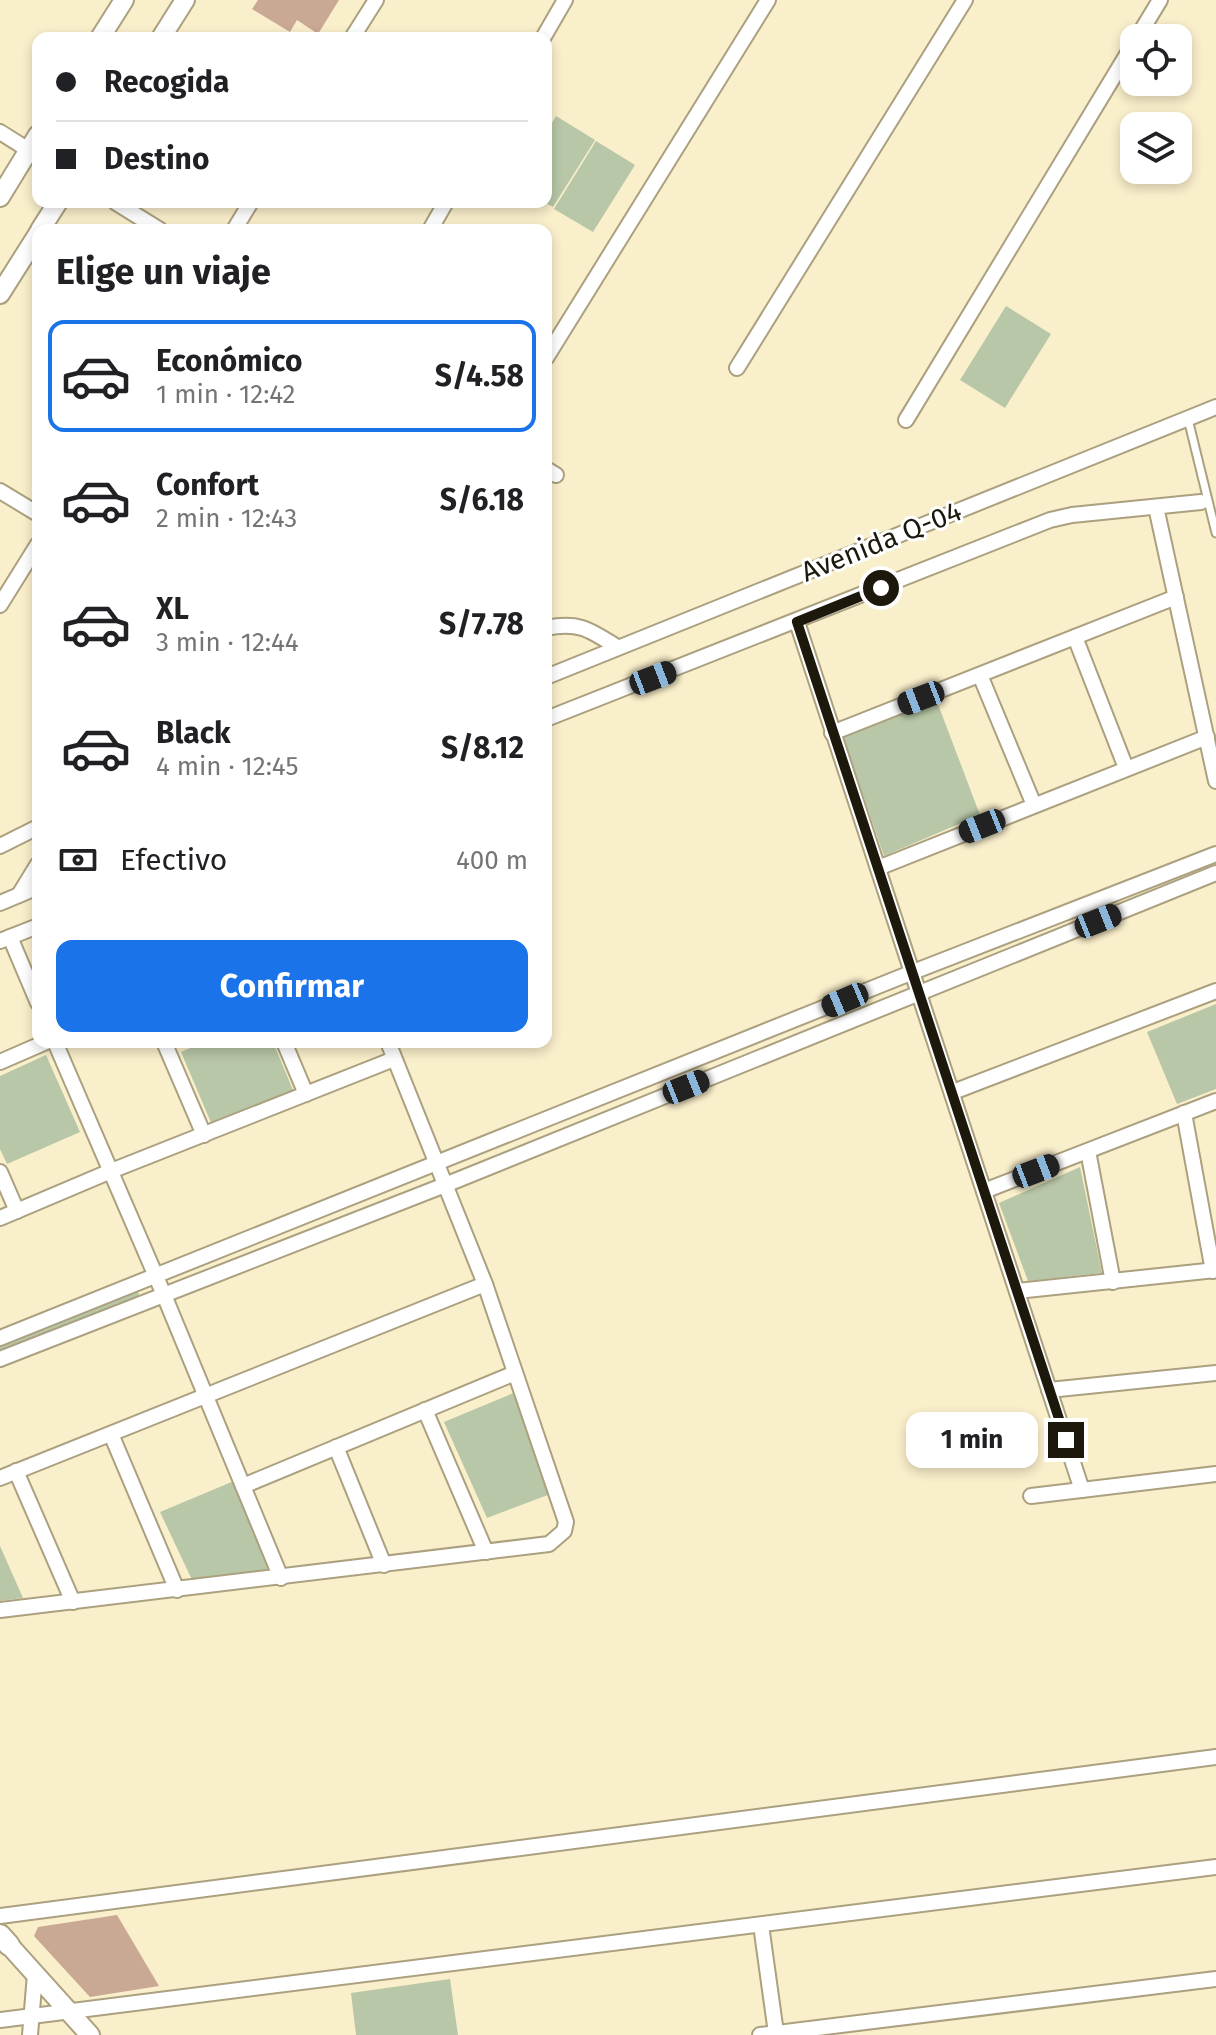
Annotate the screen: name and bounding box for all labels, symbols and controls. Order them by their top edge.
map controls [1120,24,1192,184]
button: locate [1120,24,1192,96]
text: Recogida [104,64,229,100]
button: layers [1120,112,1192,184]
text: Destino [104,141,209,177]
text: Elige un viaje [56,250,271,294]
icon: car [60,340,132,412]
text: Económico [156,343,302,379]
text: S/4.58 [435,358,524,394]
text: 1 min · 12:42 [156,379,295,410]
icon: car [60,464,132,536]
text: Confort [156,467,259,503]
text: S/6.18 [440,482,524,518]
street label: Avenida Q-04 [796,494,966,589]
text: 2 min · 12:43 [156,503,297,534]
route start [863,570,899,606]
icon: car [60,588,132,660]
text: XL [156,591,189,627]
text: S/7.78 [439,606,524,642]
text: 3 min · 12:44 [156,627,299,658]
car [626,658,680,698]
car [894,678,948,718]
icon: car [60,712,132,784]
text: Black [156,715,231,751]
text: S/8.12 [441,730,524,766]
text: 4 min · 12:45 [156,751,298,782]
car [955,806,1009,846]
icon: cash [56,838,100,882]
text: Efectivo [120,842,227,878]
text: 400 m [456,845,528,876]
car [1071,901,1125,941]
button: Confirmar [56,940,528,1032]
car [818,980,872,1020]
car [659,1067,713,1107]
car [1009,1151,1063,1191]
callout: 1 min [906,1412,1038,1468]
route end [1048,1422,1084,1458]
text: 1 min [941,1424,1003,1455]

